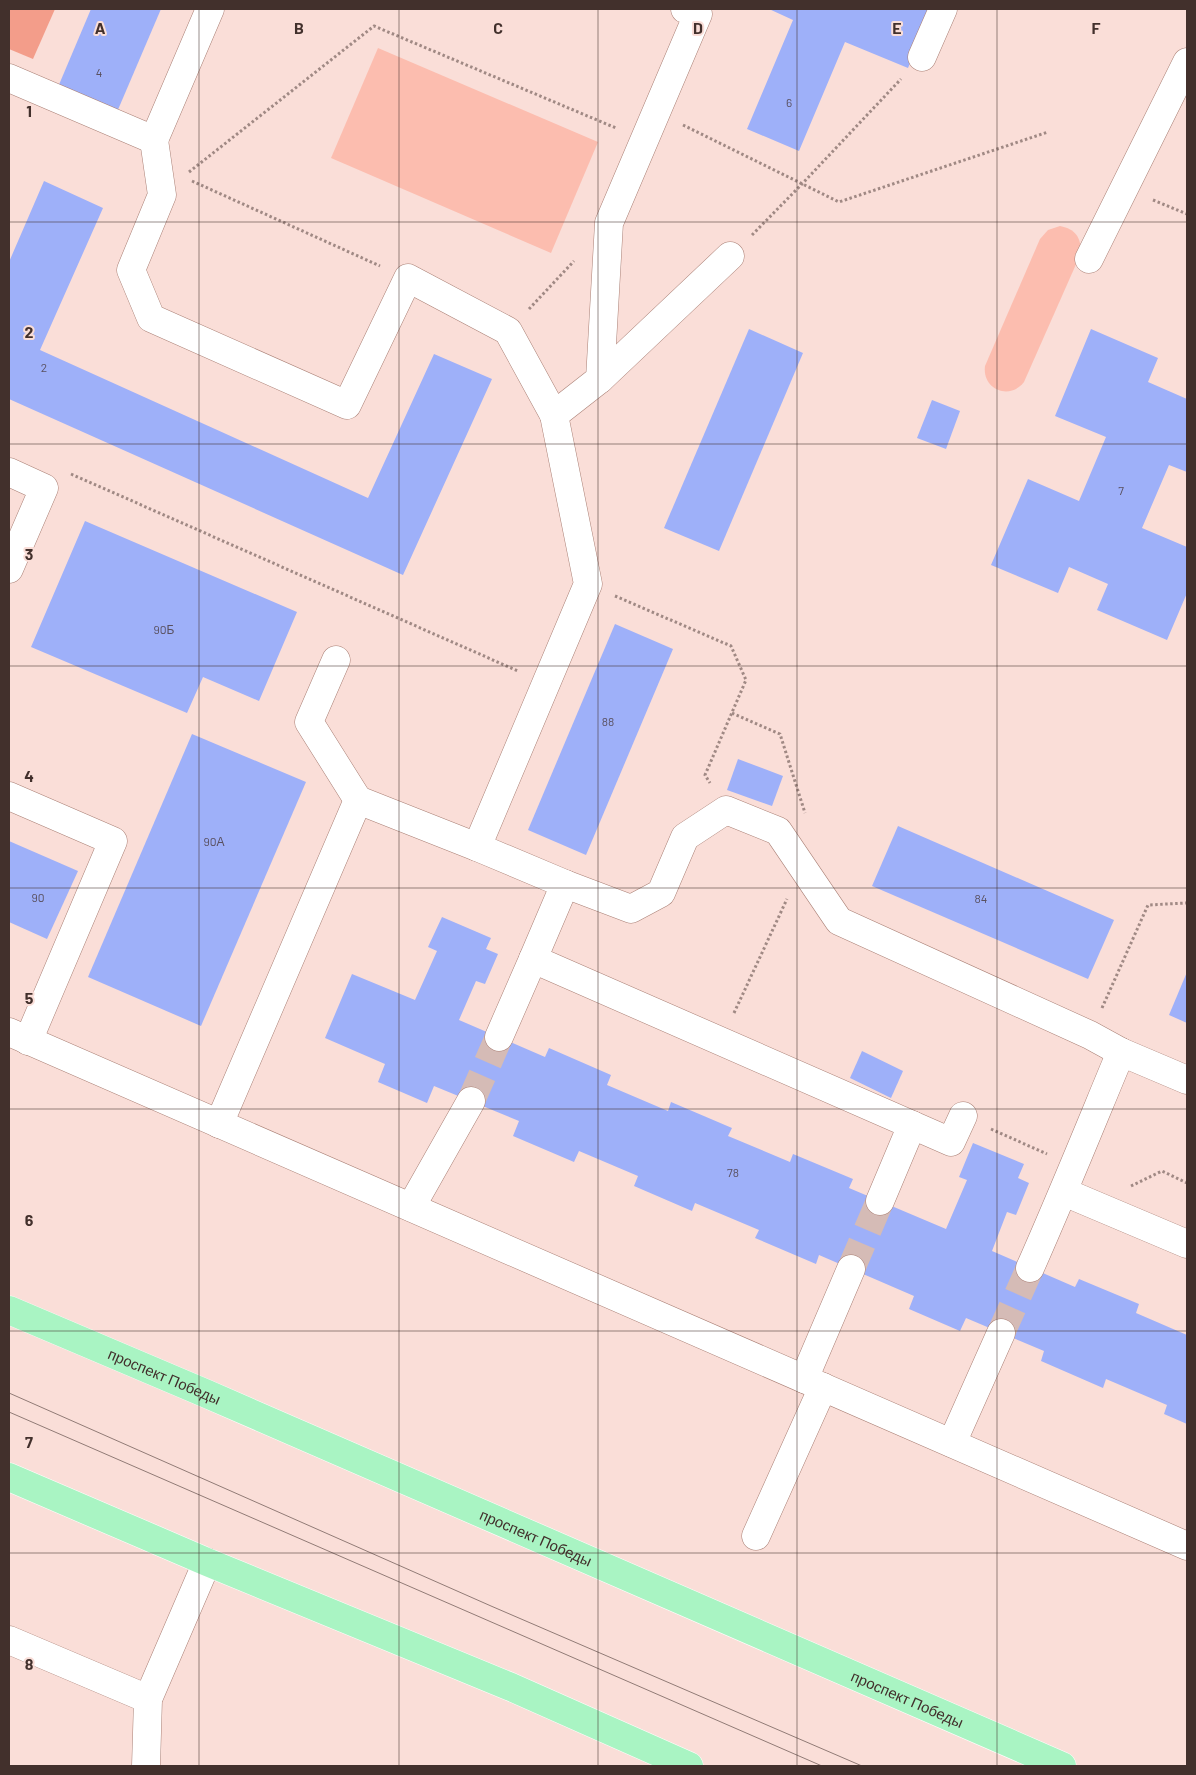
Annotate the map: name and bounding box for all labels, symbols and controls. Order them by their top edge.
text: A [95,18,106,37]
text: B [294,18,304,37]
text: C [493,18,503,37]
text: D [693,18,703,37]
text: E [892,18,902,37]
text: F [1092,18,1101,37]
house number: 4 [96,65,102,79]
house number: 6 [786,95,792,109]
text: 1 [26,101,32,120]
text: 2 [25,322,34,341]
house number: 2 [41,360,47,374]
house number: 7 [1118,483,1124,497]
text: 3 [25,544,33,563]
house number: 90Б [154,622,175,636]
house number: 88 [602,714,614,728]
text: 4 [24,766,34,785]
house number: 90А [203,834,225,848]
house number: 90 [31,890,45,904]
house number: 84 [975,891,987,905]
text: 5 [25,988,34,1007]
house number: 78 [727,1165,739,1179]
text: 6 [25,1210,34,1229]
street label: проспект Победы [106,1344,224,1408]
text: 7 [25,1432,33,1451]
street label: проспект Победы [477,1505,595,1569]
text: 8 [25,1654,34,1673]
street label: проспект Победы [849,1666,966,1731]

